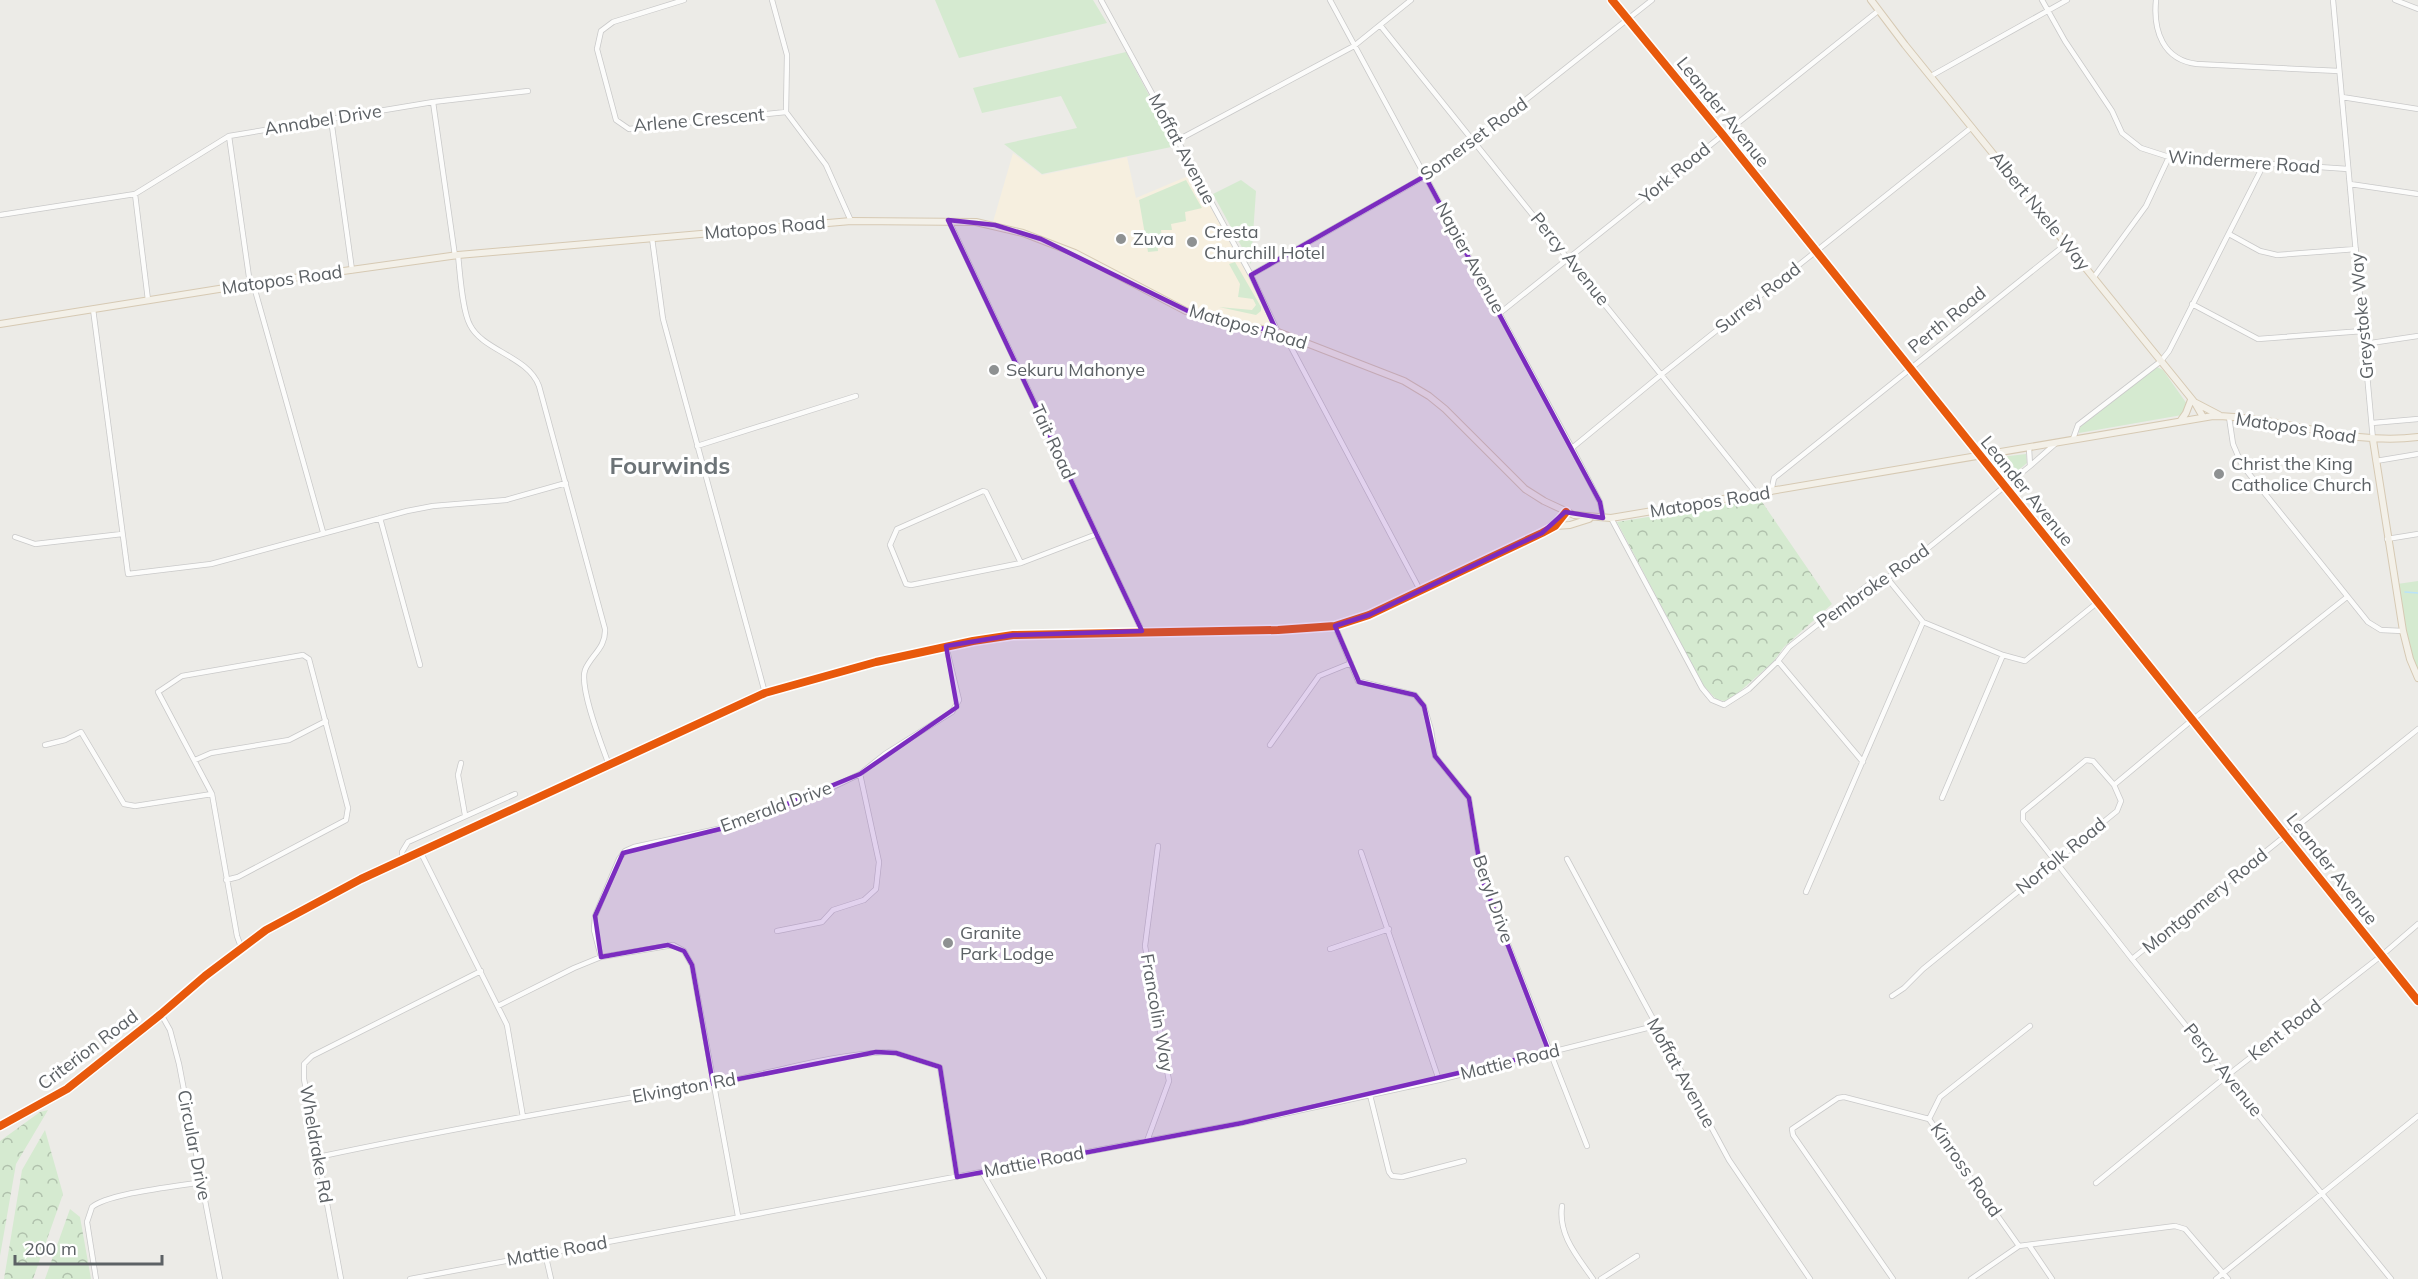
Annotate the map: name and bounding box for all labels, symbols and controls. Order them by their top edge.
street label: Leander Avenue [1672,52,1775,172]
street label: Moffat Avenue [1144,90,1221,208]
street label: Somerset Road [1415,92,1532,185]
street label: Annabel Drive [263,99,383,140]
street label: Arlene Crescent [632,102,766,137]
street label: York Road [1634,137,1715,209]
street label: Windermere Road [2167,145,2321,178]
street label: Albert Nxele Way [1985,146,2096,275]
street label: Napier Avenue [1431,198,1510,317]
street label: Percy Avenue [1526,207,1615,310]
street label: Matopos Road [703,211,827,244]
place label: Cresta Churchill Hotel [1204,220,1325,264]
place label: Zuva [1133,227,1174,250]
marker: Zuva [1114,232,1128,246]
marker: Cresta Churchill Hotel [1185,235,1199,249]
street label: Greystoke Way [2344,251,2378,380]
street label: Surrey Road [1710,257,1805,338]
street label: Matopos Road [220,260,344,299]
street label: Perth Road [1903,281,1990,358]
street label: Matopos Road [1187,299,1310,354]
place label: Sekuru Mahonye [1006,358,1145,381]
marker: Sekuru Mahonye [987,363,1001,377]
street label: Tait Road [1026,401,1081,483]
street label: Matopos Road [2234,407,2358,448]
street label: Leander Avenue [1976,431,2079,551]
district label: Fourwinds [610,450,730,480]
place label: Christ the King Catholice Church [2231,452,2372,496]
marker: Christ the King Catholice Church [2212,467,2226,481]
street label: Matopos Road [1648,481,1772,522]
street label: Pembroke Road [1812,538,1933,633]
street label: Emerald Drive [717,776,835,837]
street label: Leander Avenue [2282,808,2383,929]
street label: Norfolk Road [2011,812,2110,899]
street label: Montgomery Road [2137,843,2272,958]
street label: Beryl Drive [1468,852,1519,946]
place label: Granite Park Lodge [960,921,1054,965]
marker: Granite Park Lodge [941,936,955,950]
street label: Francolin Way [1136,952,1179,1074]
street label: Kent Road [2243,994,2326,1065]
street label: Criterion Road [33,1004,142,1095]
street label: Moffat Avenue [1642,1014,1721,1132]
street label: Percy Avenue [2179,1018,2268,1121]
street label: Mattie Road [1458,1038,1562,1085]
street label: Elvington Rd [630,1067,738,1108]
street label: Wheldrake Rd [295,1083,338,1205]
street label: Circular Drive [173,1088,216,1202]
street label: Kinross Road [1926,1118,2007,1221]
street label: Mattie Road [982,1141,1086,1182]
scale bar [15,1228,162,1266]
street label: Mattie Road [505,1230,609,1271]
text: 200 m [24,1237,77,1260]

